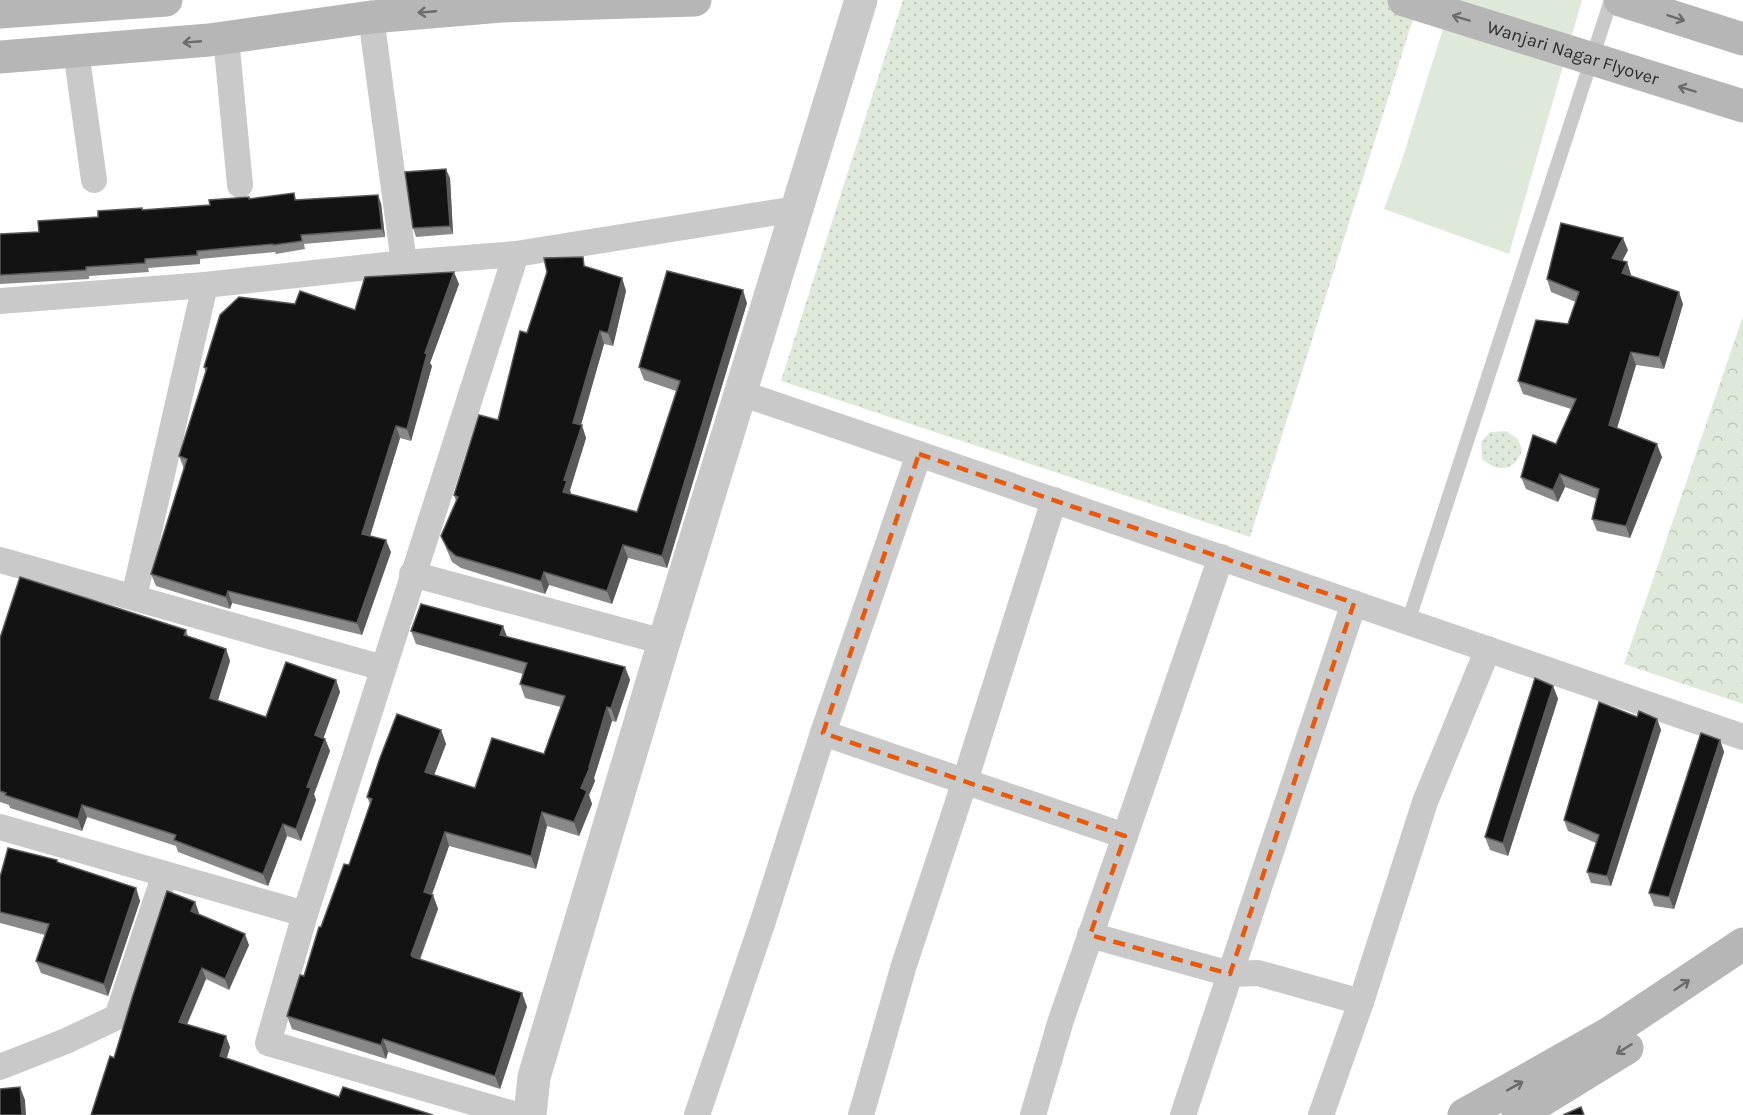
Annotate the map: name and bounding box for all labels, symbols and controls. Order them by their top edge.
one-way arrow [417,7,437,18]
one-way arrow [1452,12,1471,23]
one-way arrow [1666,13,1685,24]
street label: Wanjari Nagar Flyover [1484,16,1662,90]
one-way arrow [182,37,202,48]
one-way arrow [1678,83,1697,94]
one-way arrow [1673,979,1690,991]
one-way arrow [1616,1044,1633,1056]
one-way arrow [1506,1080,1523,1092]

